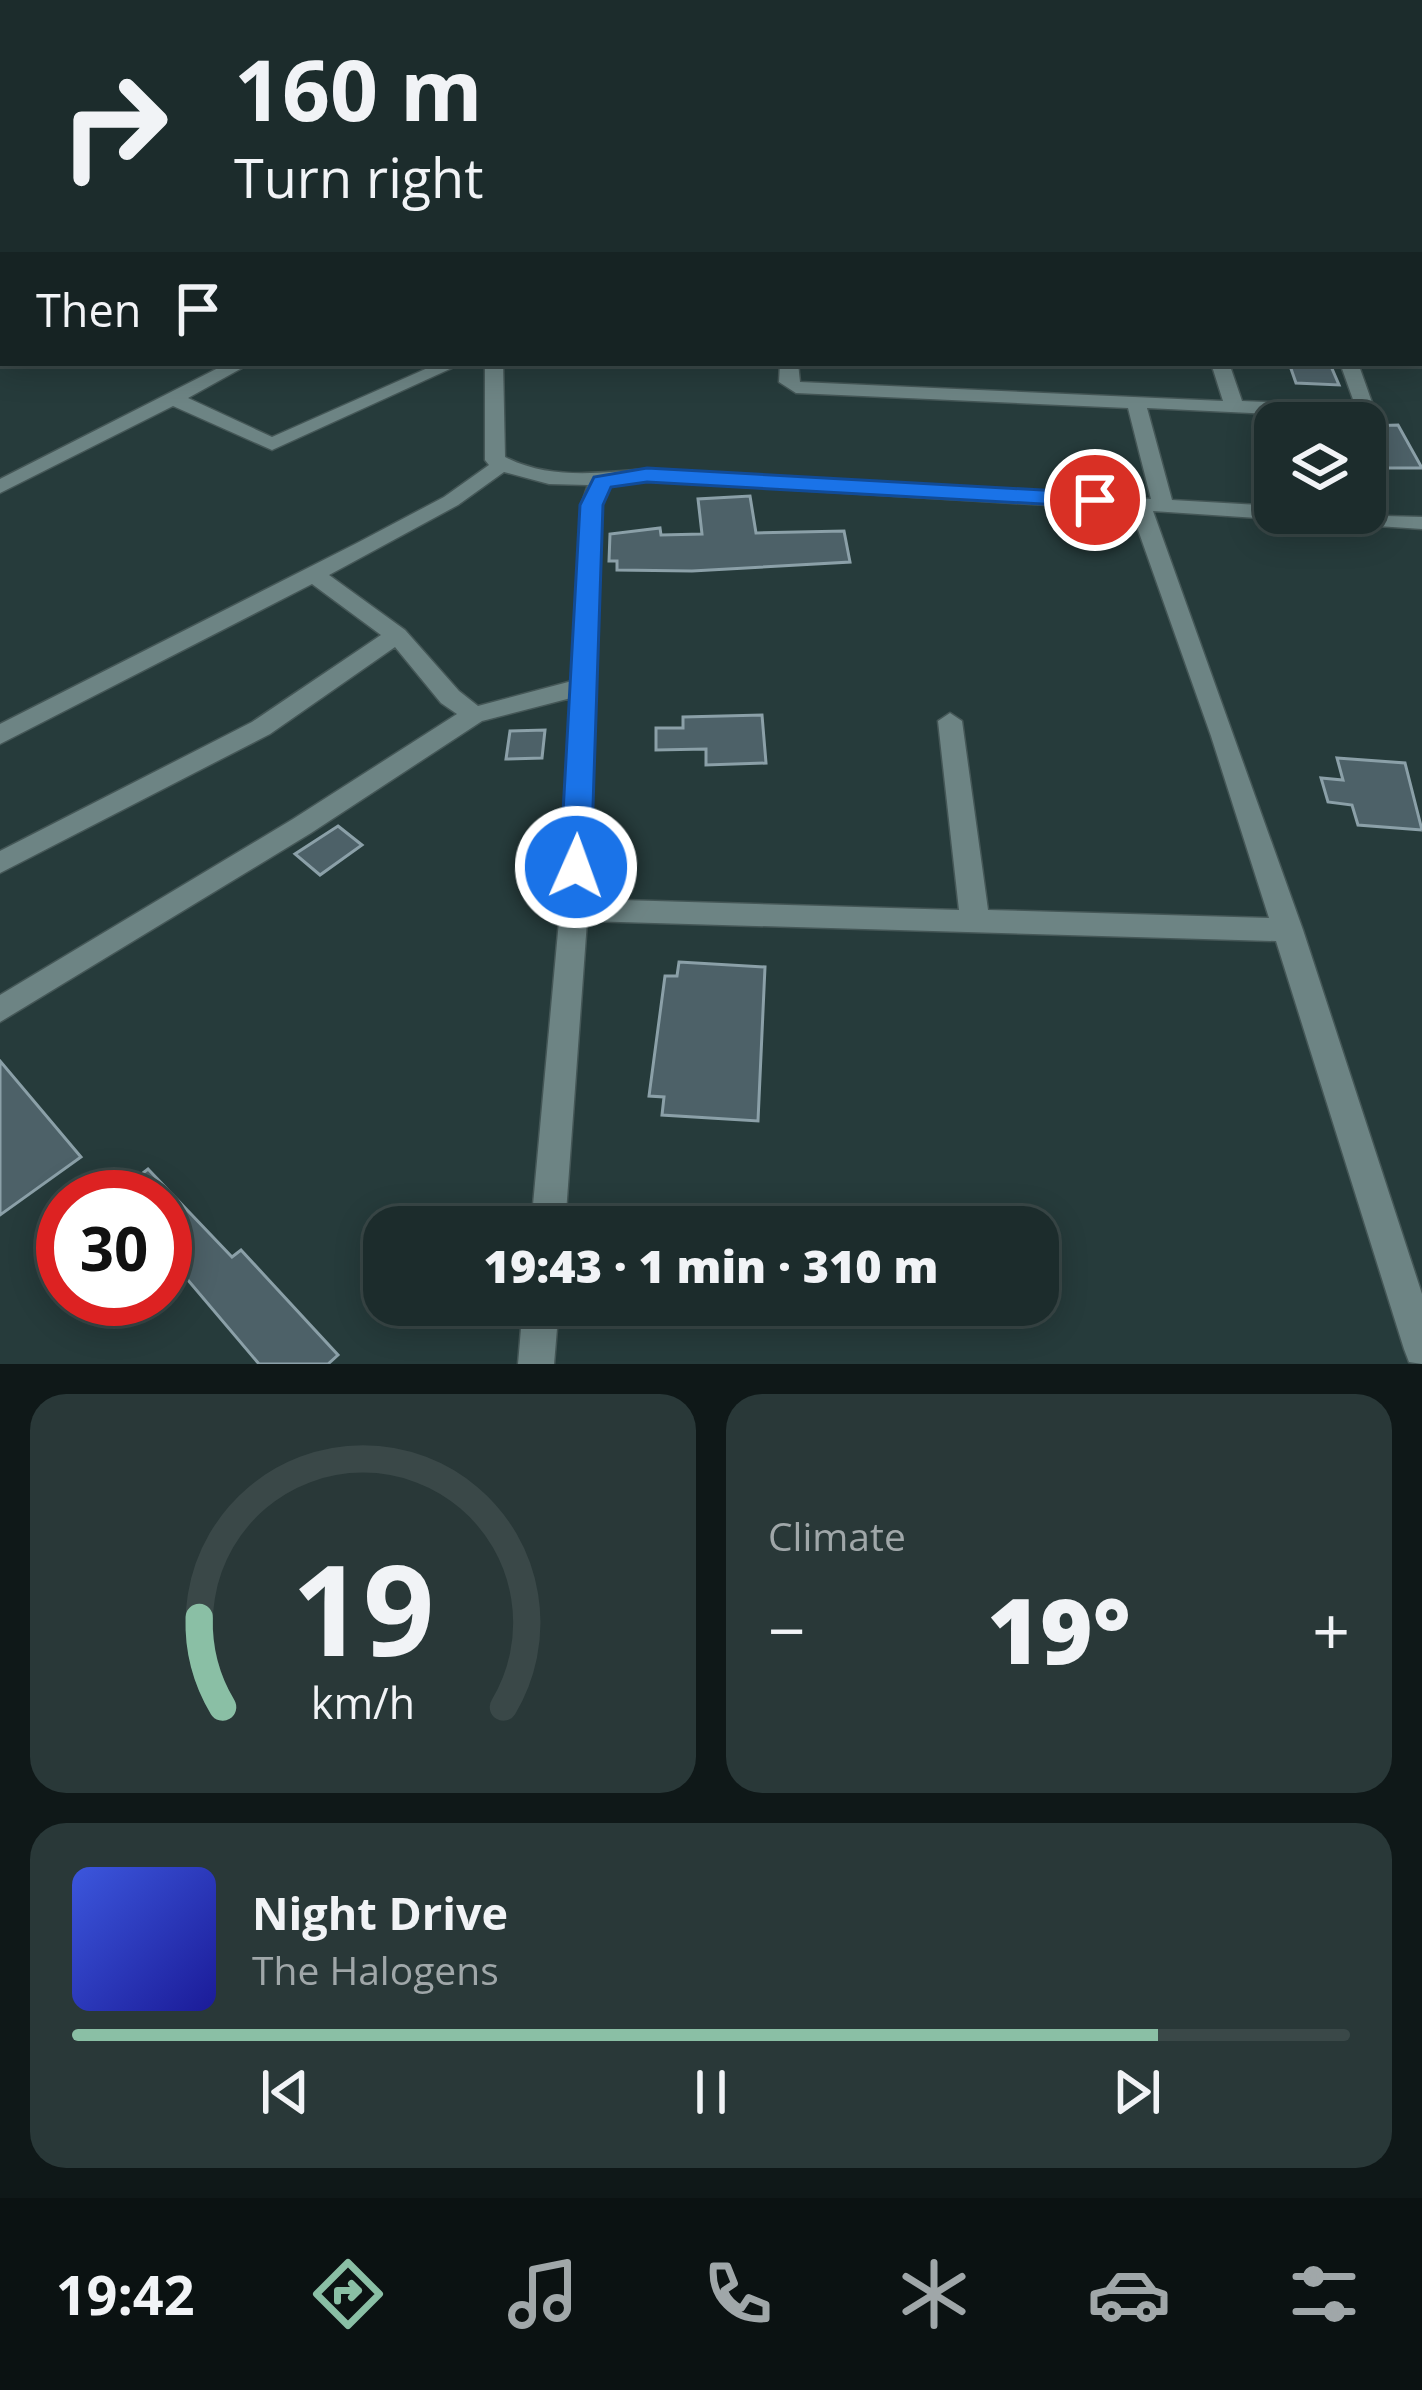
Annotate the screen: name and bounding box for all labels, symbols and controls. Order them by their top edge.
text: 160 m [234,31,482,146]
icon: right [36,48,192,204]
text: Turn right [234,140,483,214]
icon: arrive [165,276,231,342]
text: Then [36,279,141,340]
map controls [1254,402,1386,534]
button: layers [1254,402,1386,534]
pin [1044,449,1146,551]
icon: arrive [1062,467,1128,533]
position arrow [513,804,639,930]
speed limit sign: 30 [36,1170,192,1326]
text: 19:43 · 1 min · 310 m [484,1235,938,1296]
text: Climate [768,1509,906,1562]
text: 19 [292,1523,434,1693]
text: 19° [987,1568,1131,1690]
text: − [768,1584,806,1674]
text: + [1312,1584,1350,1674]
text: km/h [311,1672,415,1731]
text: Night Drive [252,1882,508,1943]
text: The Halogens [252,1943,499,1996]
icon: previous [252,2059,318,2125]
icon: pause [678,2059,744,2125]
icon: next [1104,2059,1170,2125]
icon: directions [306,2252,390,2336]
icon: music [501,2252,585,2336]
icon: phone [696,2252,780,2336]
icon: climate [892,2252,976,2336]
icon: car [1087,2252,1171,2336]
icon: filters [1282,2252,1366,2336]
text: 19:42 [56,2257,195,2331]

